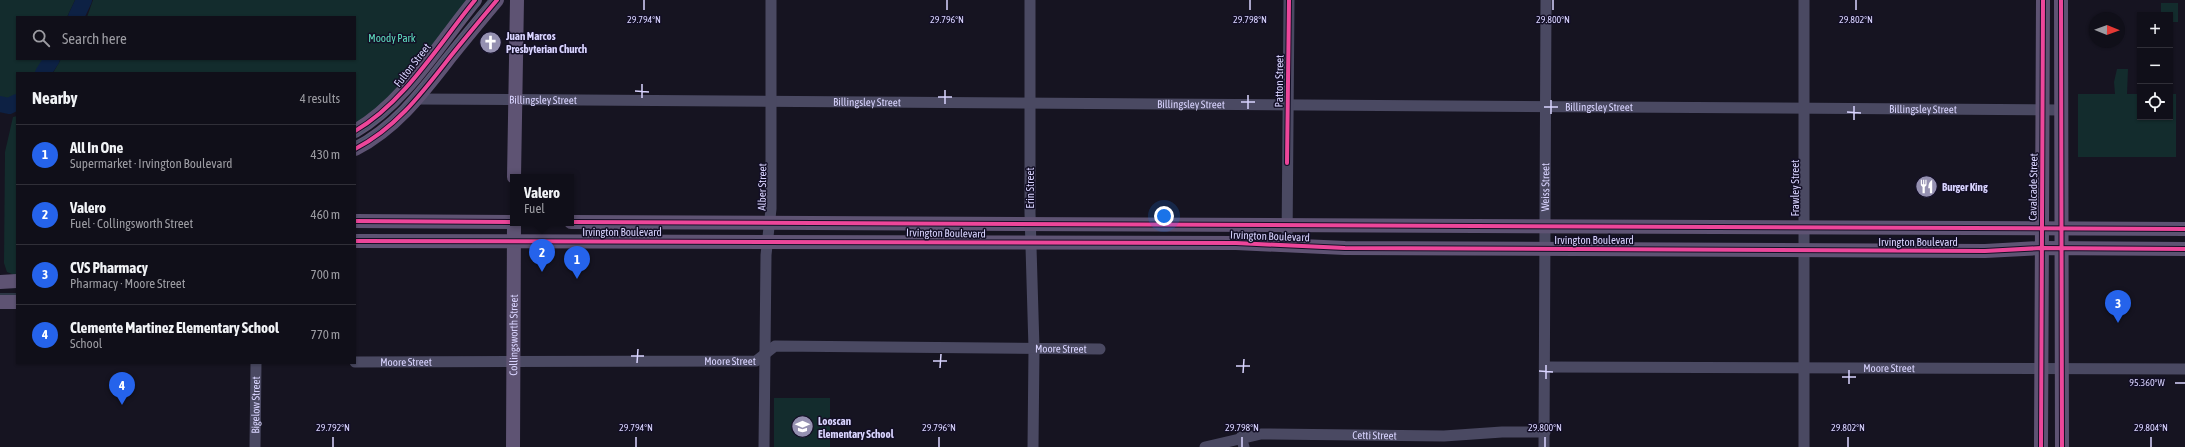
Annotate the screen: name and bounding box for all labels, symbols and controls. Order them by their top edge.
north arrow [2089,12,2125,48]
map controls [2137,12,2173,120]
button: + [2137,12,2173,48]
text: 29.794°N [627,14,661,25]
text: 29.796°N [930,14,964,25]
text: 29.798°N [1233,14,1267,25]
text: 29.800°N [1536,14,1570,25]
text: 29.802°N [1839,14,1873,25]
search box [16,16,356,60]
icon: search [30,27,52,49]
church icon: Juan Marcos Presbyterian Church [477,29,503,55]
text: Search here [62,30,127,47]
place label: Juan Marcos Presbyterian Church [505,30,587,55]
park label: Moody Park [368,32,416,44]
street label: Fulton Street [391,41,433,89]
button: − [2137,48,2173,84]
street label: Patton Street [1273,55,1285,107]
button: locate [2137,84,2173,120]
text: Nearby [32,88,78,108]
text: 4 results [300,91,340,106]
street label: Billingsley Street [509,94,577,106]
street label: Billingsley Street [833,96,901,108]
street label: Billingsley Street [1157,98,1225,110]
street label: Billingsley Street [1565,101,1633,113]
street label: Billingsley Street [1889,103,1957,115]
text: All In One [70,139,123,156]
text: 1 [42,147,48,162]
text: 430 m [311,147,340,162]
street label: Cavalcade Street [2026,153,2040,221]
text: Supermarket · Irvington Boulevard [70,156,232,171]
street label: Frawley Street [1789,160,1801,216]
street label: Alber Street [756,163,768,211]
street label: Weiss Street [1539,163,1551,211]
street label: Erin Street [1024,167,1036,209]
popup [510,174,574,226]
restaurant icon: Burger King [1914,174,1940,200]
place label: Burger King [1942,181,1988,193]
text: Valero [524,184,560,201]
text: Valero [70,199,106,216]
text: Fuel [524,201,545,216]
your location [1154,206,1174,226]
text: 2 [42,207,48,222]
text: 460 m [311,207,340,222]
text: Fuel · Collingsworth Street [70,216,193,231]
street label: Irvington Boulevard [582,226,662,238]
street label: Irvington Boulevard [906,226,986,240]
street label: Irvington Boulevard [1230,229,1310,243]
street label: Irvington Boulevard [1554,234,1634,246]
street label: Irvington Boulevard [1878,236,1958,248]
pin: 2 [529,239,555,272]
pin: 1 [564,246,590,279]
text: CVS Pharmacy [70,259,148,276]
text: 3 [42,267,48,282]
text: 700 m [311,267,340,282]
text: Pharmacy · Moore Street [70,276,185,291]
pin: 3 [2105,290,2131,323]
street label: Collingsworth Street [507,294,520,376]
text: Clemente Martinez Elementary School [70,319,279,336]
text: 4 [42,327,48,342]
text: 770 m [311,327,340,342]
text: School [70,336,102,351]
street label: Moore Street [1035,342,1087,355]
street label: Moore Street [704,355,756,367]
street label: Moore Street [380,356,432,368]
street label: Moore Street [1863,362,1915,374]
pin: 4 [109,372,135,405]
street label: Bigelow Street [249,376,262,434]
text: 95.360°W [2129,377,2165,388]
school or university icon: Looscan Elementary School [789,414,815,440]
place label: Looscan Elementary School [818,415,895,440]
text: 29.792°N [316,422,350,433]
text: 29.794°N [619,422,653,433]
text: 29.796°N [922,422,956,433]
text: 29.798°N [1225,422,1259,433]
text: 29.800°N [1528,422,1562,433]
text: 29.802°N [1831,422,1865,433]
text: 29.804°N [2134,422,2168,433]
street label: Cetti Street [1352,429,1397,441]

